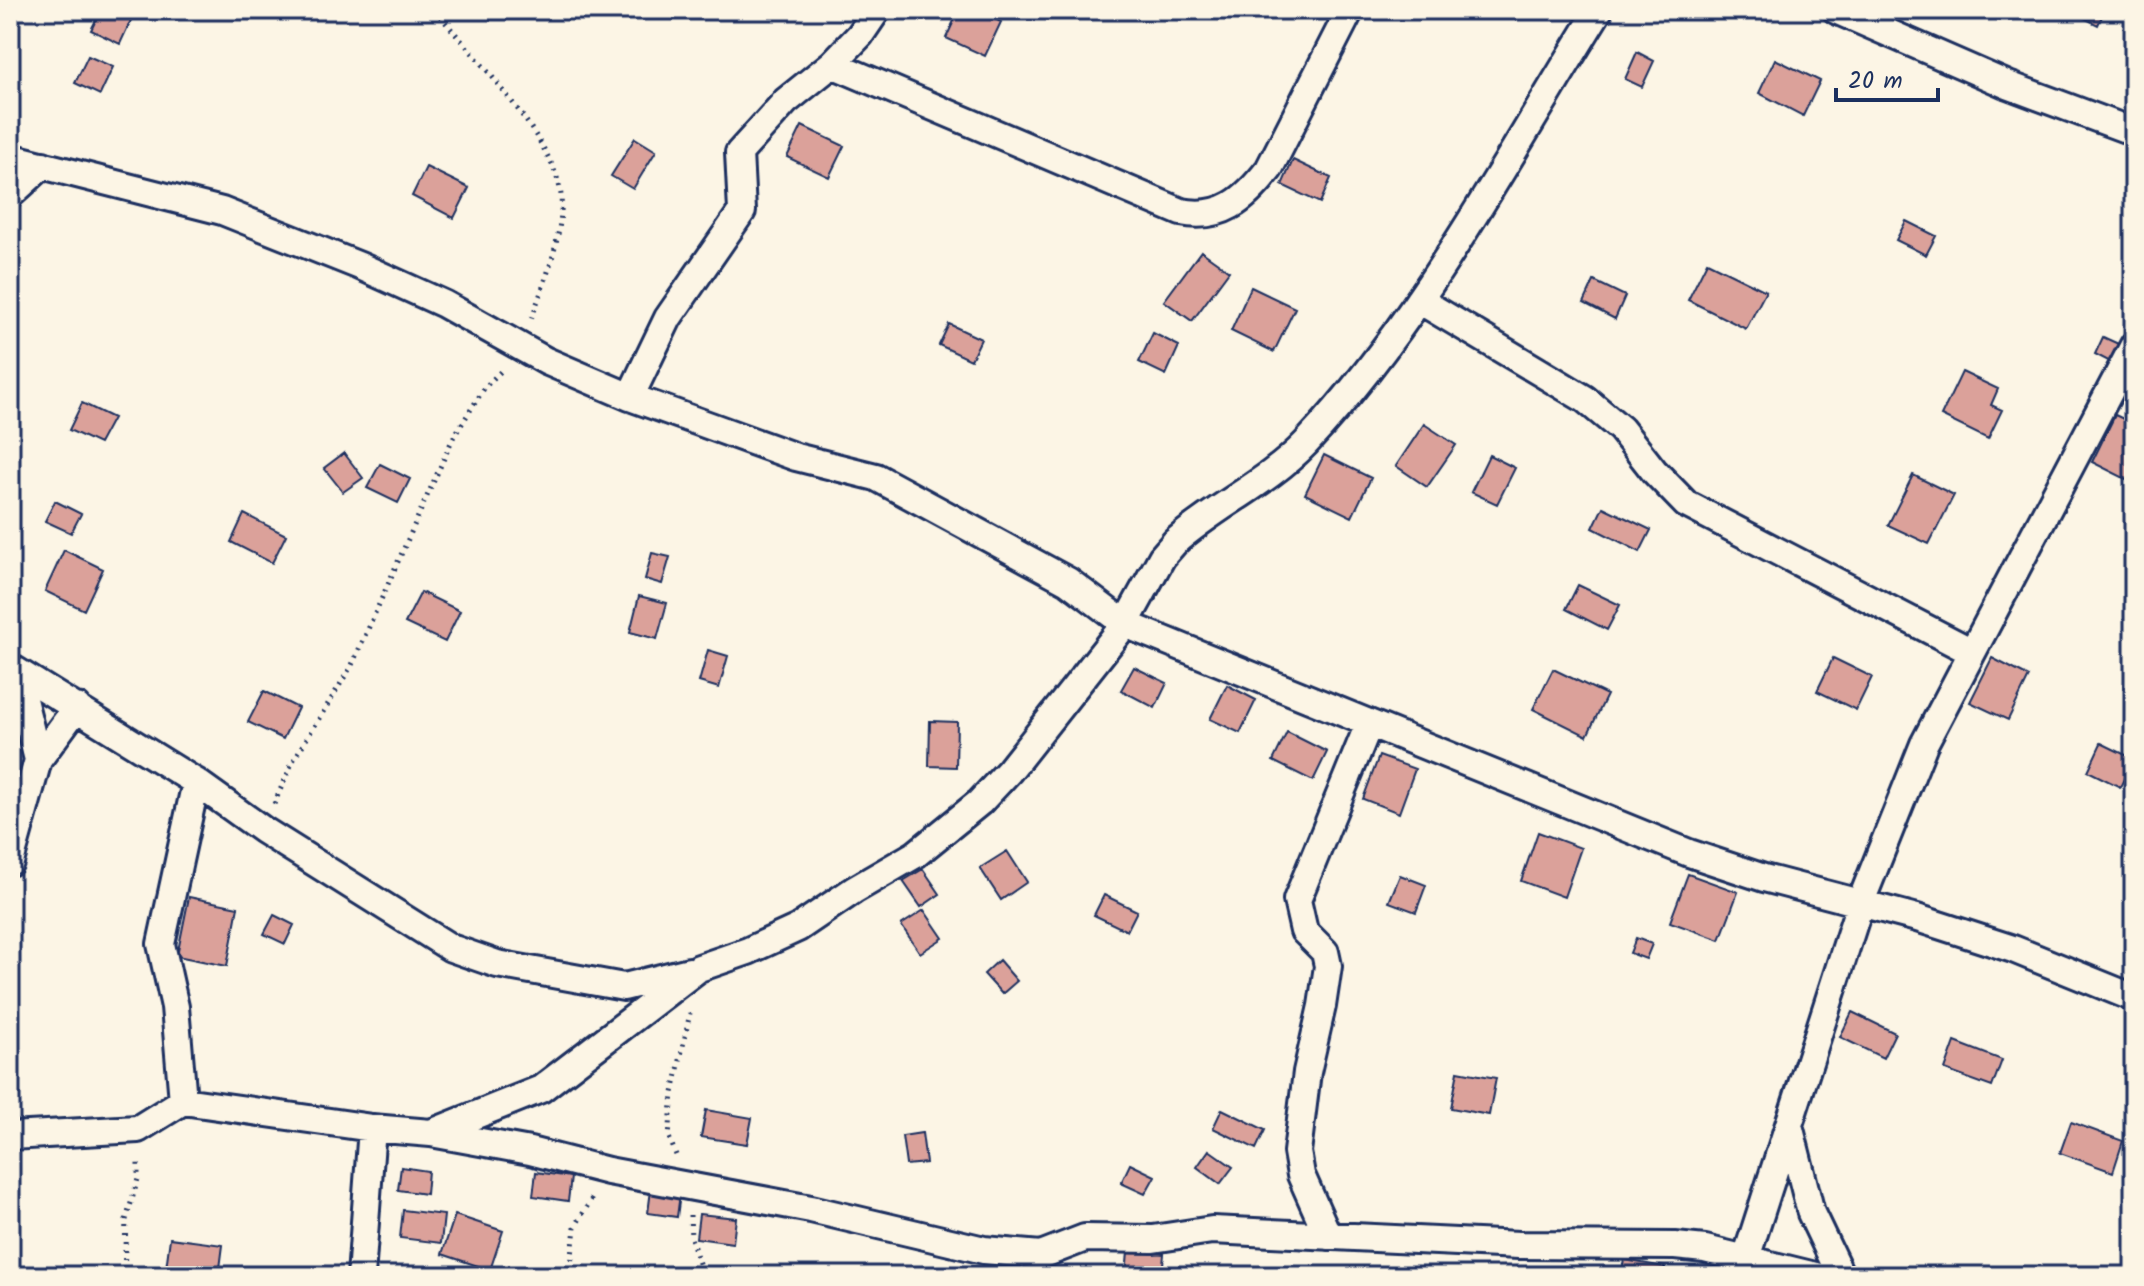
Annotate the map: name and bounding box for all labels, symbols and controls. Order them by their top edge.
scale bar [1836,52,1938,102]
text: 20 m [1848,62,1903,101]

